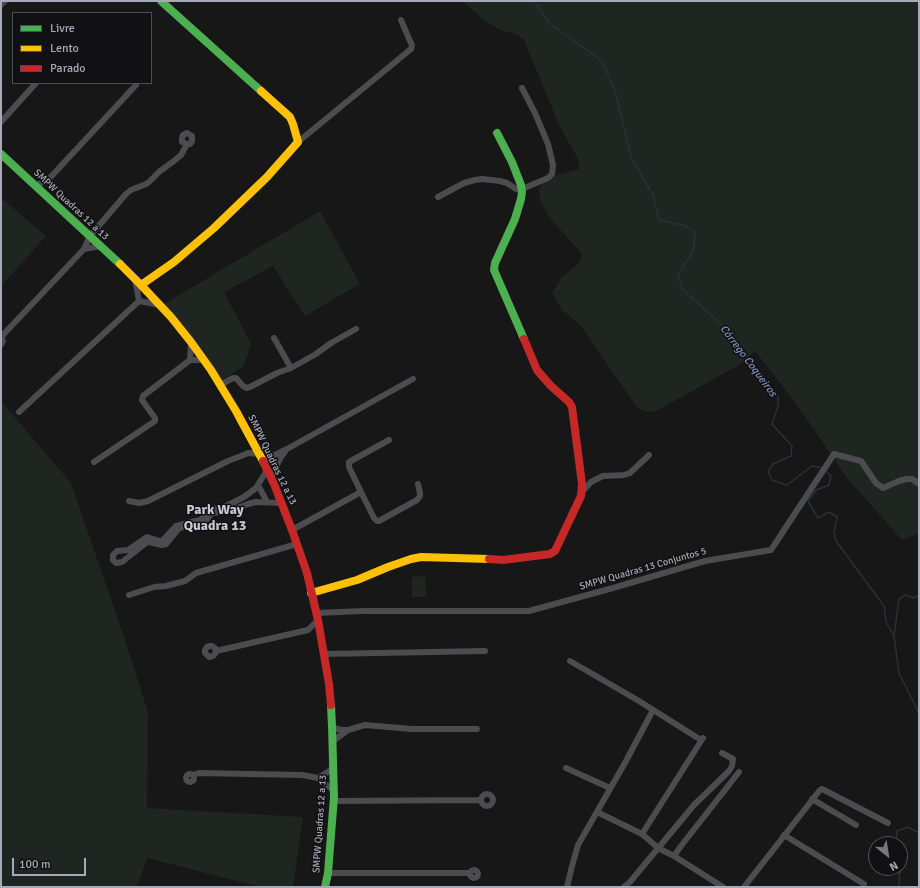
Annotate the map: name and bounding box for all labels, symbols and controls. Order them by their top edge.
legend [12,12,152,84]
text: Livre [50,21,75,36]
text: Lento [50,41,79,56]
text: Parado [50,61,86,76]
street label: SMPW Quadras 12 a 13 [31,167,111,243]
water label: Córrego Coqueiros [717,322,779,400]
street label: SMPW Quadras 12 a 13 [245,413,299,507]
district label: Park Way Quadra 13 [184,502,246,534]
street label: SMPW Quadras 13 Conjuntos 5 [578,545,708,593]
street label: SMPW Quadras 12 a 13 [311,774,329,874]
north arrow [868,836,908,876]
scale bar [14,850,88,876]
text: 100 m [19,857,51,872]
text: N [887,858,900,874]

